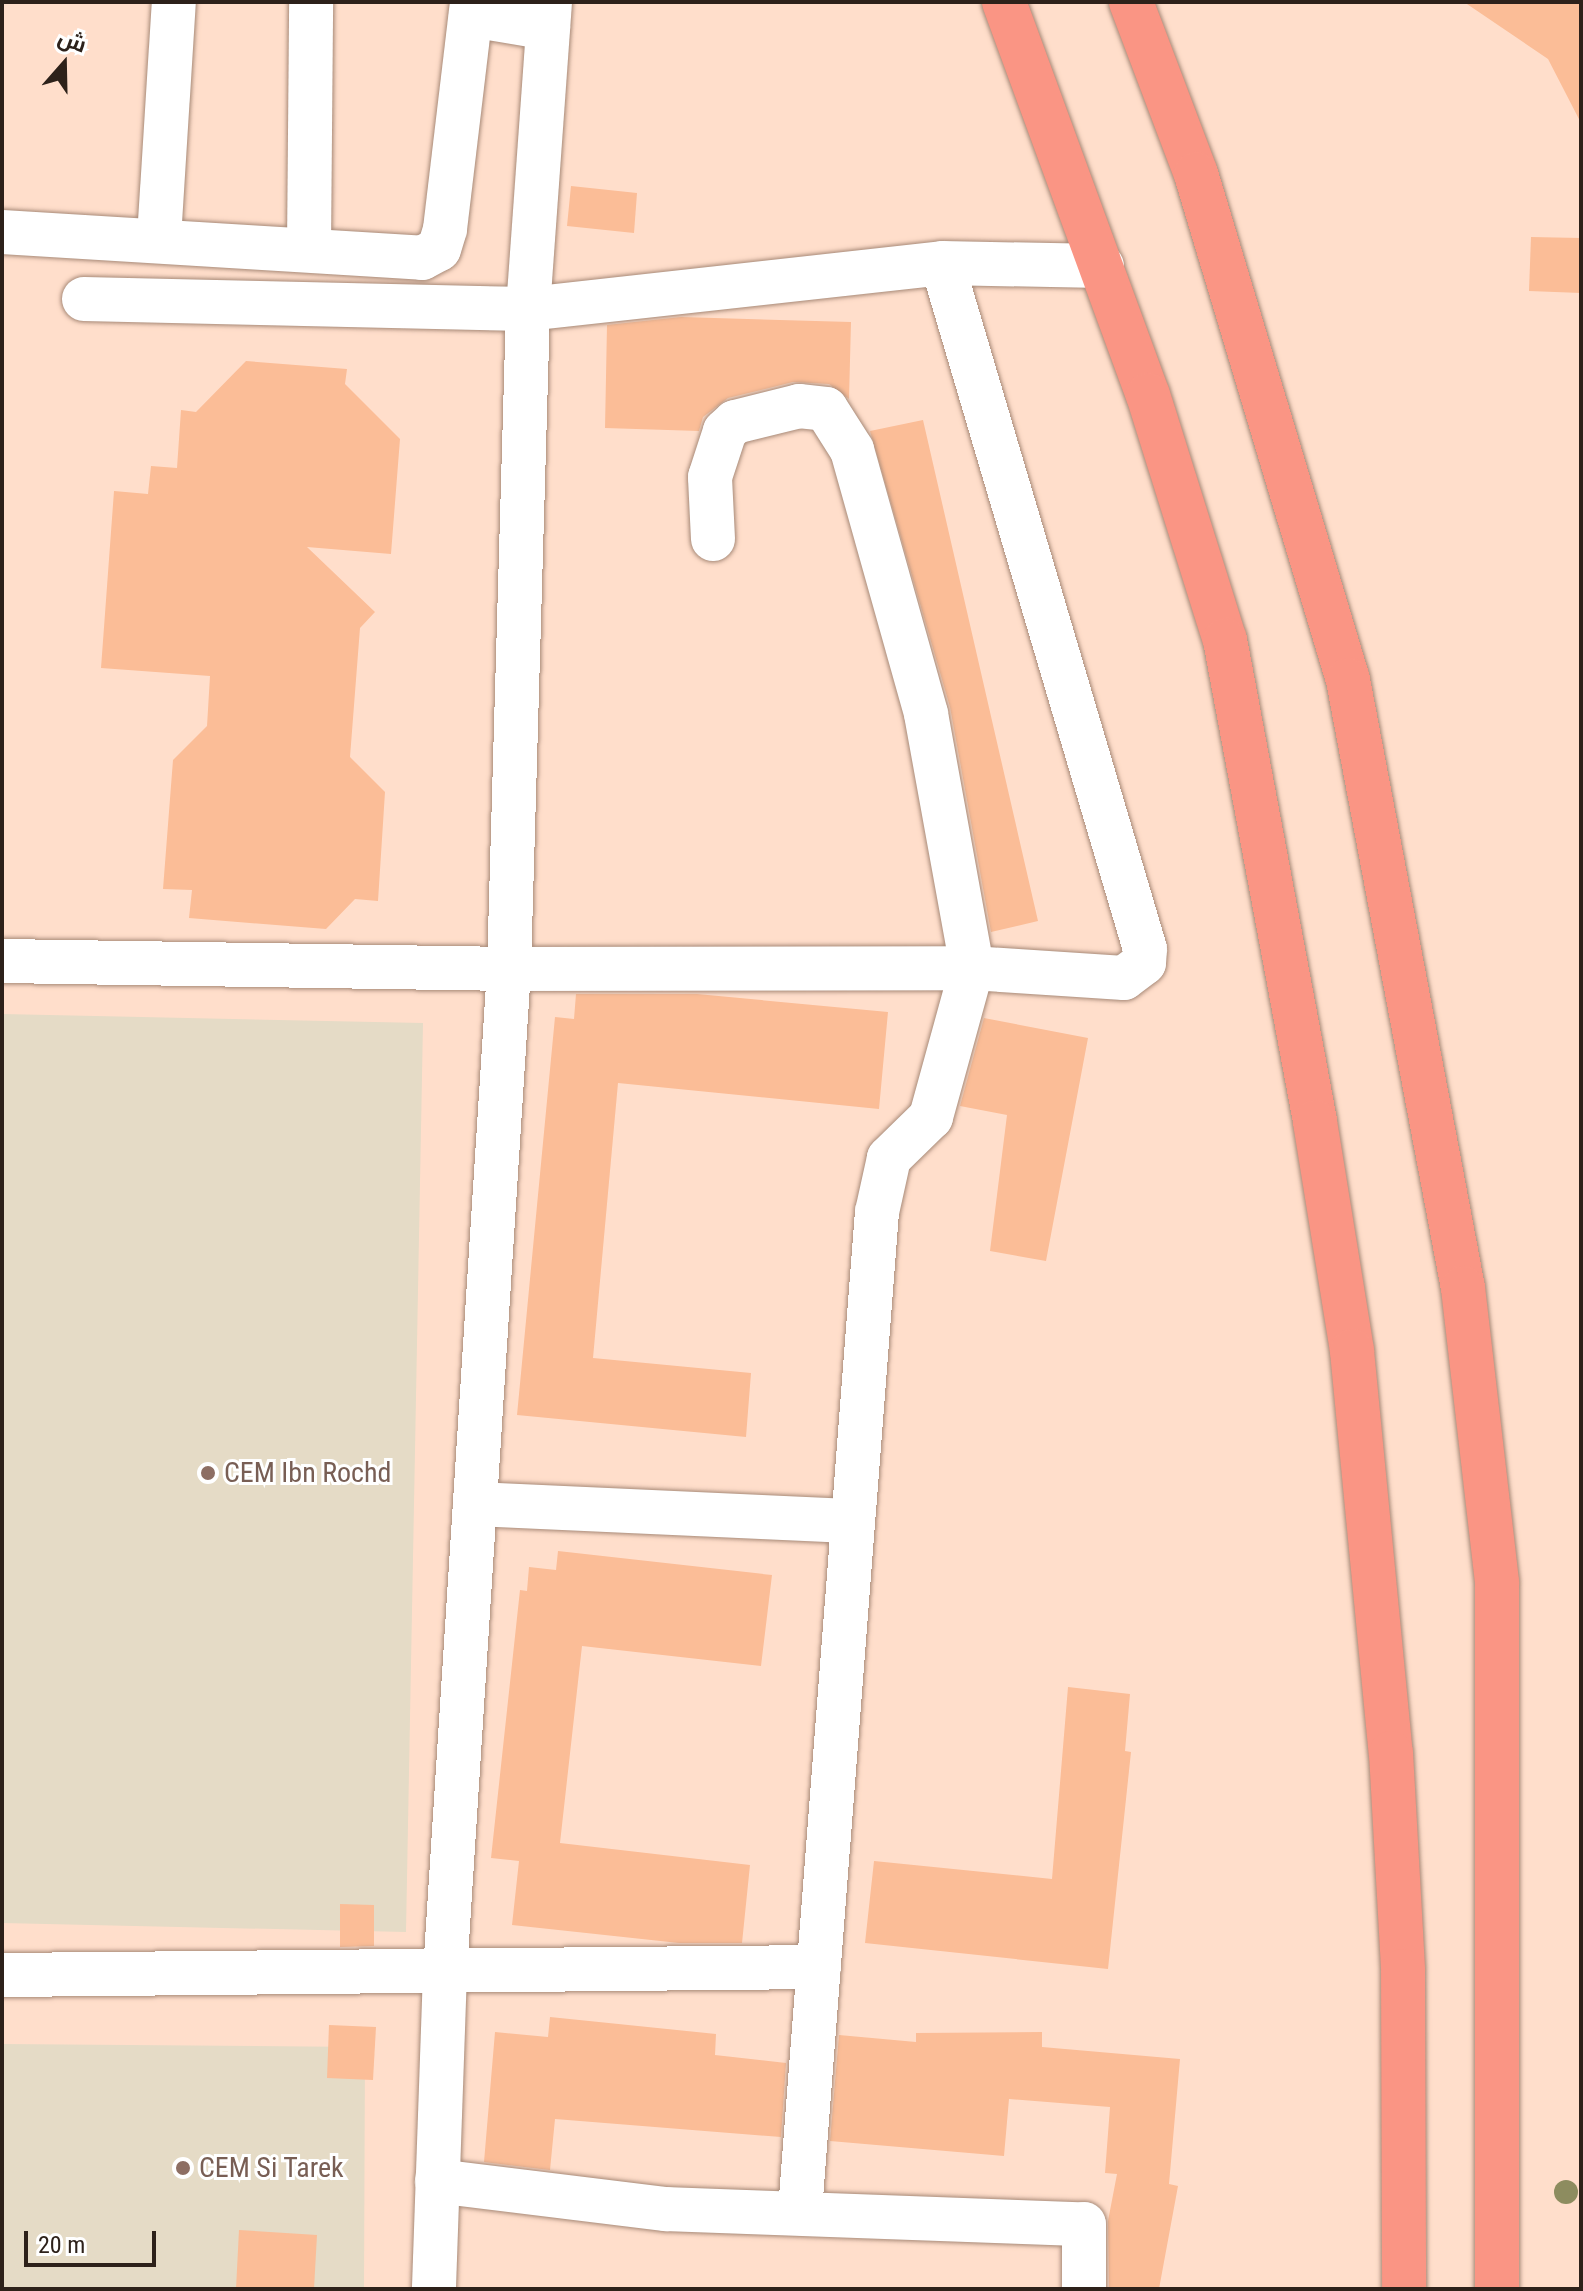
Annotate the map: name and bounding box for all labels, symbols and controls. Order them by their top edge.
north arrow [24,24,104,104]
text: ش [55,24,90,58]
place label: CEM Ibn Rochd [224,1456,391,1490]
marker: CEM Ibn Rochd [199,1464,217,1482]
place label: CEM Si Tarek [199,2151,344,2185]
marker: CEM Si Tarek [174,2159,192,2177]
scale bar [28,2215,160,2265]
text: 20 m [38,2231,85,2259]

